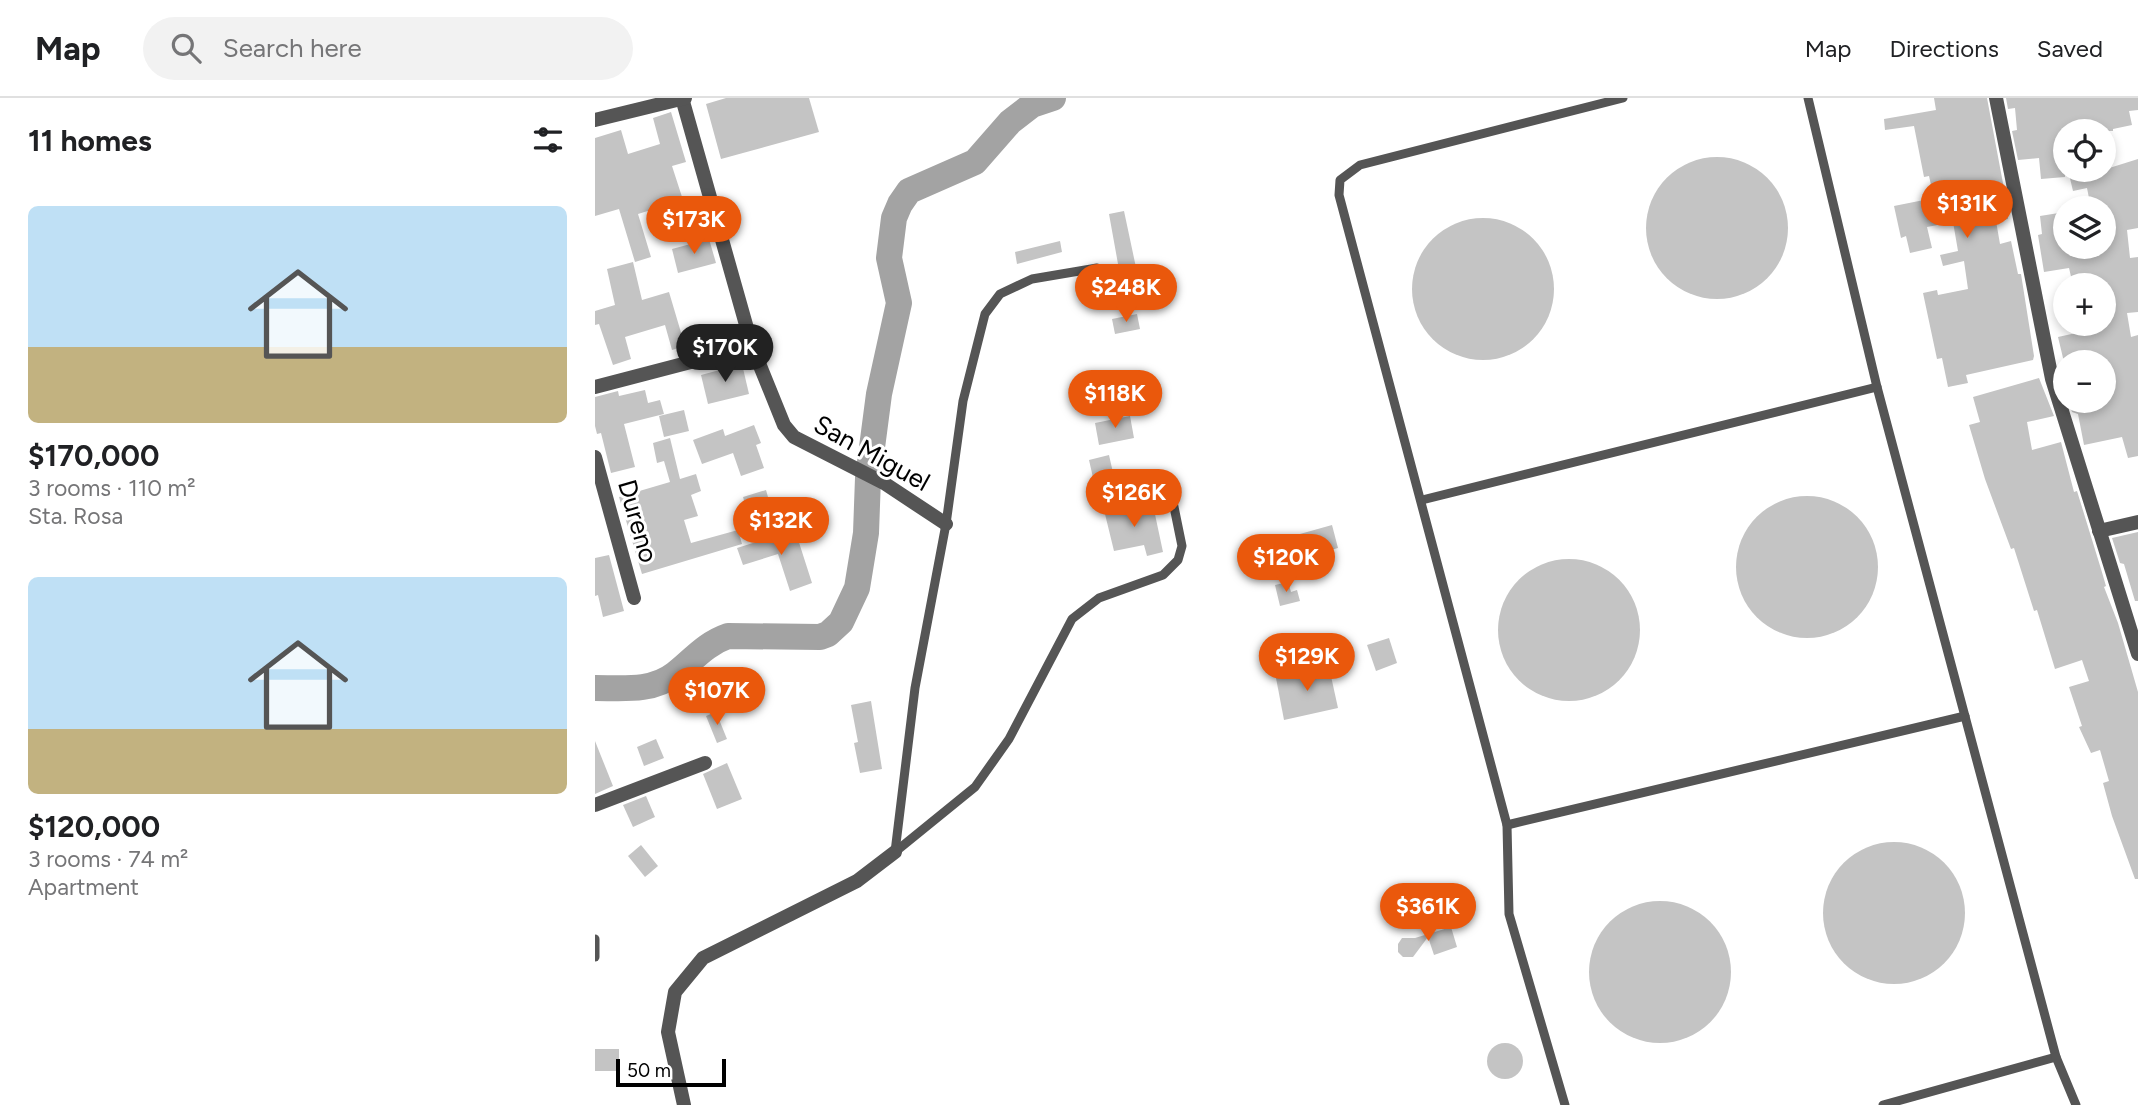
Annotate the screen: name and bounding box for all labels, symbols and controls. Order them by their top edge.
search box [143,17,633,80]
text: Map [35,29,101,68]
icon: search [167,29,205,67]
text: Search here [223,32,362,64]
text: Map [1805,34,1851,63]
text: Directions [1889,34,1999,63]
text: Saved [2037,34,2103,63]
map controls [2053,119,2116,413]
button: locate [2053,119,2116,182]
icon: filters [529,121,567,159]
text: 11 homes [28,122,152,159]
pin: $131K [1918,180,2016,240]
text: $131K [1937,189,1997,217]
button: layers [2053,196,2116,259]
pin: $173K [645,197,743,256]
text: $173K [662,205,726,233]
icon: home [235,251,361,377]
pin: $248K [1077,264,1175,324]
text: $248K [1091,273,1161,301]
button: + [2053,273,2116,336]
pin: $170K [676,324,774,384]
text: $170K [692,333,758,361]
button: − [2053,350,2116,413]
pin: $118K [1066,370,1164,430]
text: $118K [1084,379,1146,407]
street label: San Miguel [808,408,936,498]
text: $170,000 [28,437,159,474]
pin: $126K [1085,470,1183,529]
text: 3 rooms · 110 m² [28,474,195,502]
street label: Dureno [611,476,665,566]
text: $126K [1102,478,1166,506]
pin: $132K [732,498,830,557]
text: Sta. Rosa [28,502,123,530]
text: $132K [749,506,813,534]
pin: $120K [1237,534,1335,594]
text: $120K [1253,543,1319,571]
icon: home [235,622,361,748]
pin: $129K [1258,634,1356,693]
text: $129K [1275,642,1339,670]
pin: $107K [668,668,766,727]
text: $107K [684,676,750,704]
text: $120,000 [28,808,160,845]
text: 3 rooms · 74 m² [28,845,188,873]
text: Apartment [28,873,139,901]
pin: $361K [1379,884,1477,943]
text: $361K [1396,892,1460,920]
scale bar [616,1056,726,1088]
text: 50 m [627,1059,671,1082]

